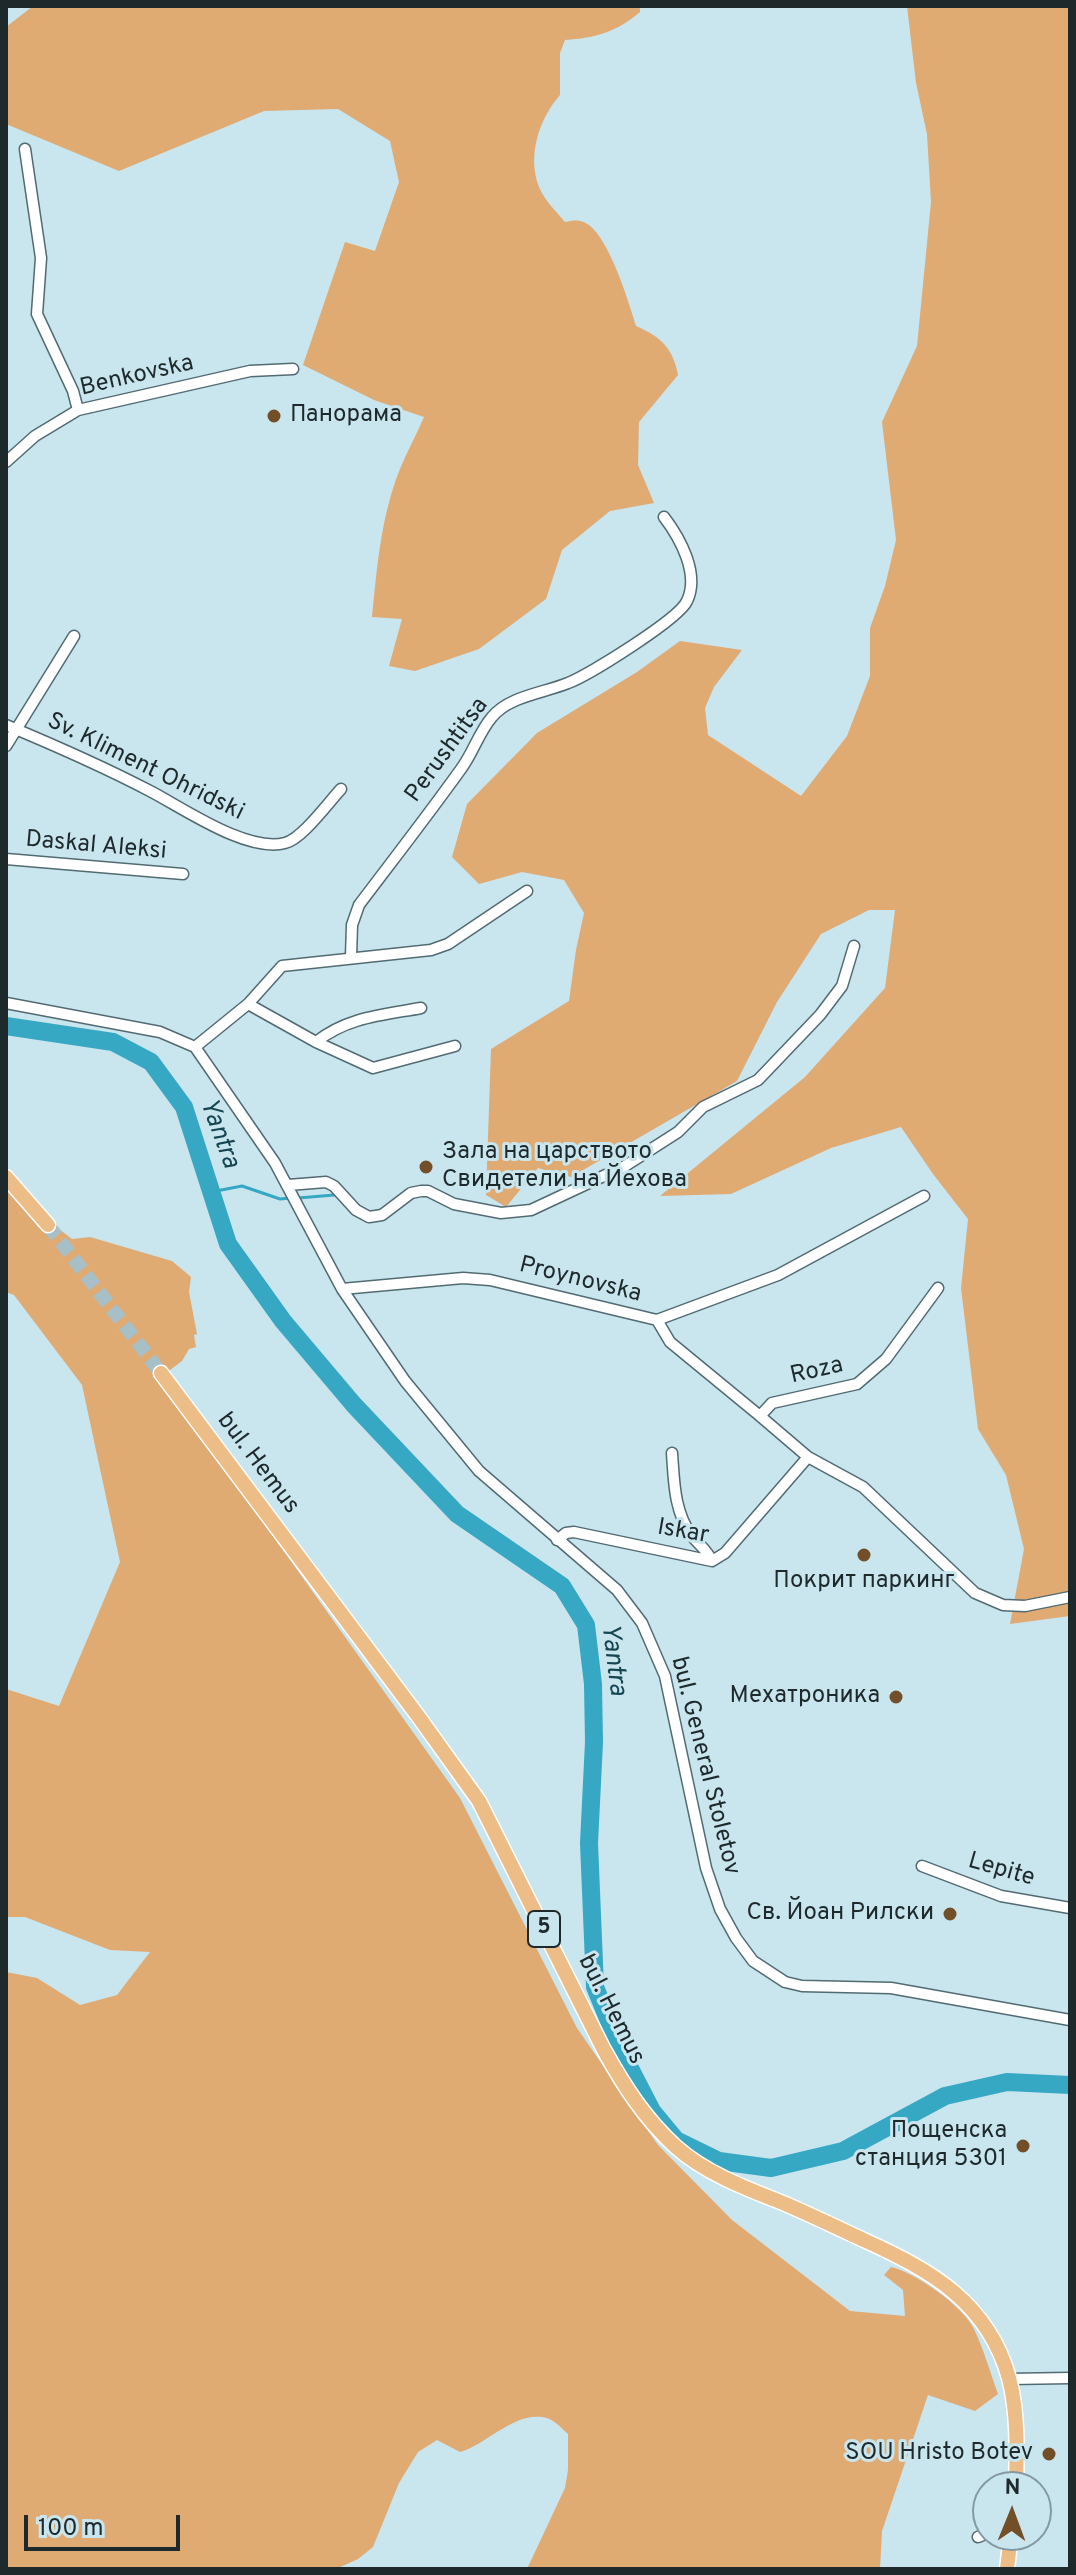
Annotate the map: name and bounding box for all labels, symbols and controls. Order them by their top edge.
street label: Benkovska [77,350,197,404]
place label: Панорама [290,402,402,430]
marker: Панорама [265,407,283,425]
street label: Perushtitsa [400,693,496,809]
street label: Sv. Kliment Ohridski [42,708,248,828]
street label: Daskal Aleksi [24,826,168,868]
water label: Yantra [191,1095,245,1173]
place label: Зала на царството Свидетели на Йехова [442,1139,687,1195]
marker: Зала на царството Свидетели на Йехова [417,1158,435,1176]
street label: Proynovska [516,1252,644,1310]
street label: Roza [788,1352,846,1392]
street label: bul. Hemus [210,1408,304,1520]
street label: Iskar [655,1514,711,1552]
marker: Покрит паркинг [855,1546,873,1564]
place label: Покрит паркинг [773,1568,955,1596]
water label: Yantra [592,1622,632,1698]
street label: bul. General Stoletov [663,1654,745,1878]
place label: Мехатроника [730,1683,880,1711]
marker: Мехатроника [887,1688,905,1706]
street label: Lepite [964,1848,1038,1894]
place label: Св. Йоан Рилски [746,1900,934,1928]
marker: Св. Йоан Рилски [941,1905,959,1923]
road number: 5 [528,1911,560,1947]
street label: bul. Hemus [570,1950,650,2070]
place label: Пощенска станция 5301 [855,2118,1007,2174]
marker: Пощенска станция 5301 [1014,2137,1032,2155]
place label: SOU Hristo Botev [845,2440,1033,2468]
marker: SOU Hristo Botev [1040,2445,1058,2463]
north arrow [972,2471,1052,2551]
text: N [1004,2475,1021,2502]
scale bar [28,2499,184,2549]
text: 100 m [38,2514,104,2544]

